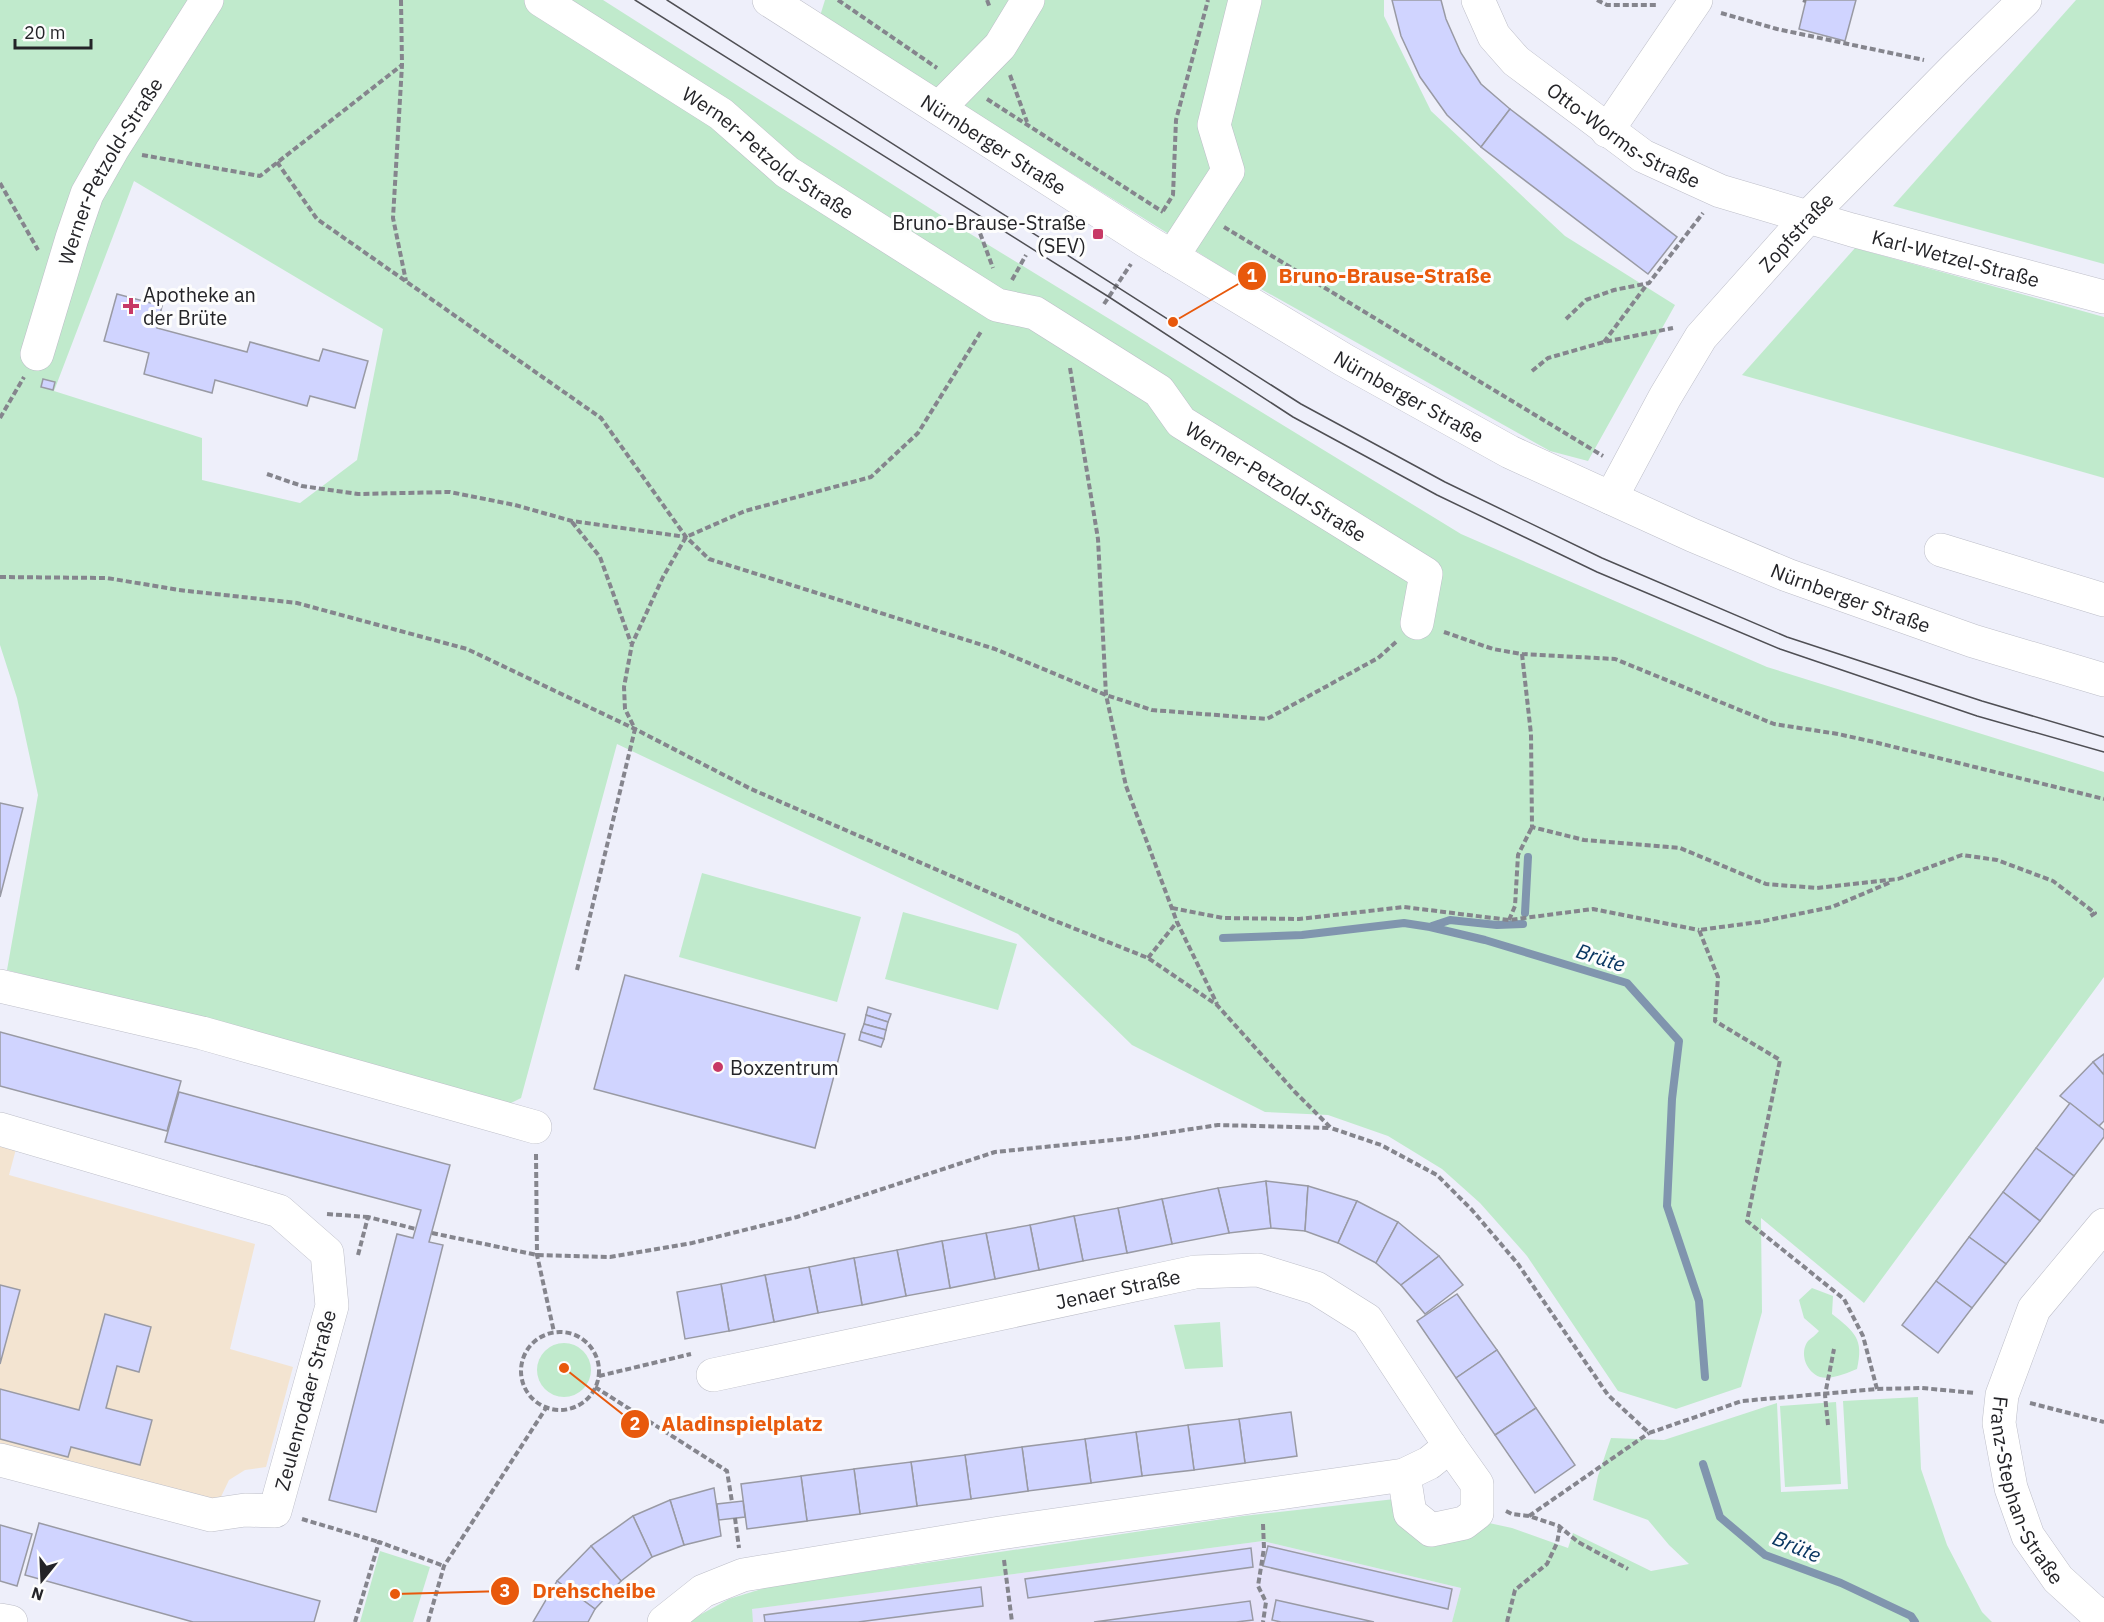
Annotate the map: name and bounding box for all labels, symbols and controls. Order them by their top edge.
scale bar [15,12,92,50]
text: 20 m [24,21,66,44]
street label: Werner-Petzold-Straße [51,72,168,268]
street label: Otto-Worms-Straße [1542,75,1705,194]
street label: Werner-Petzold-Straße [677,79,859,225]
street label: Nürnberger Straße [916,87,1072,200]
street label: Zopfstraße [1752,186,1839,277]
place label: Bruno-Brause-Straße (SEV) [892,209,1086,259]
street label: Karl-Wetzel-Straße [1869,222,2043,293]
marker: Bruno-Brause-Straße (SEV) [1091,227,1105,241]
callout: Bruno-Brause-Straße [1237,256,1504,295]
text: Bruno-Brause-Straße [1279,261,1492,289]
text: 1 [1247,264,1258,287]
place label: Apotheke an der Brüte [143,281,256,331]
marker: Apotheke an der Brüte [124,299,138,313]
street label: Nürnberger Straße [1329,344,1489,449]
street label: Werner-Petzold-Straße [1181,415,1372,548]
street label: Nürnberger Straße [1767,556,1934,638]
water label: Brüte [1573,936,1629,978]
place label: Boxzentrum [730,1054,839,1081]
marker: Boxzentrum [711,1060,725,1074]
street label: Jenaer Straße [1053,1262,1183,1315]
street label: Zeulenrodaer Straße [268,1307,342,1493]
street label: Franz-Stephan-Straße [1985,1395,2071,1589]
callout: Aladinspielplatz [620,1405,835,1444]
text: Aladinspielplatz [661,1409,823,1437]
text: 2 [630,1412,640,1435]
water label: Brüte [1769,1523,1826,1569]
north arrow [12,1550,72,1610]
callout: Drehscheibe [490,1572,668,1611]
text: Drehscheibe [532,1576,656,1604]
text: 3 [500,1579,510,1602]
text: N [29,1583,46,1606]

